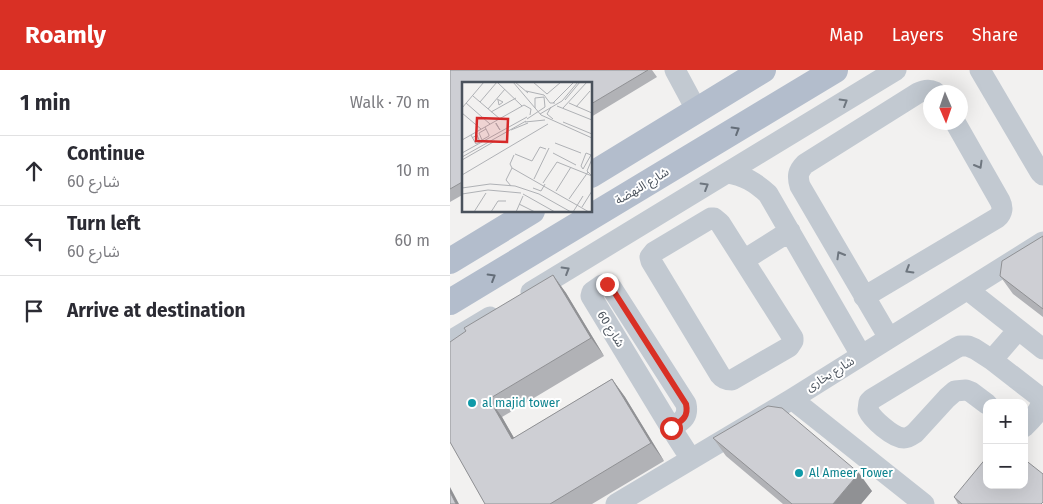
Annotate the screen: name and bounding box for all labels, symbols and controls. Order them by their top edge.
text: Roamly [25,21,106,49]
text: Map [829,24,864,46]
text: Layers [892,24,944,46]
text: Share [972,24,1018,46]
inset map [462,82,592,212]
north arrow [923,85,968,130]
text: 1 min [20,90,71,116]
text: Walk · 70 m [350,93,430,112]
one-way arrow [839,98,848,108]
one-way arrow [730,126,739,136]
text: Continue [67,142,145,165]
icon: ahead [20,157,48,185]
one-way arrow [973,160,983,169]
text: 10 m [396,161,430,180]
street label: شارع النهضة [613,165,672,209]
text: شارع 60 [67,172,120,191]
one-way arrow [700,183,709,193]
text: Turn left [67,212,141,235]
icon: left [20,227,48,255]
text: 60 m [395,231,430,250]
text: شارع 60 [67,242,120,261]
one-way arrow [836,251,846,260]
one-way arrow [906,264,915,274]
one-way arrow [561,267,570,277]
route end [596,273,619,296]
one-way arrow [486,274,495,284]
icon: arrive [20,297,48,325]
text: Arrive at destination [67,299,246,322]
street label: شارع 60 [593,308,627,351]
street label: شارع بخارى [803,354,858,396]
place label: al majid tower [482,396,560,410]
marker: al majid tower [466,397,478,409]
map controls [983,399,1028,489]
button: + [983,399,1028,444]
route start [660,417,683,440]
button: − [983,444,1028,489]
place label: Al Ameer Tower [809,466,893,480]
marker: Al Ameer Tower [793,467,805,479]

